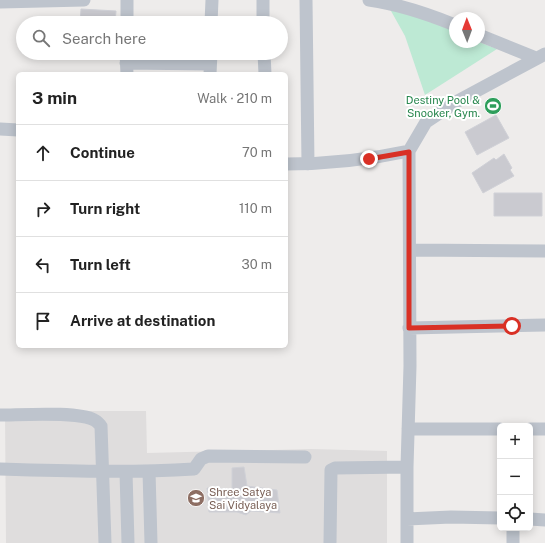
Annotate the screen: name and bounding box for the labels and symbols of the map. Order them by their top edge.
north arrow [449,12,485,48]
place label: Destiny Pool & Snooker, Gym. [406,94,480,119]
sports icon: Destiny Pool & Snooker, Gym. [483,96,503,116]
route end [360,150,378,168]
route start [503,317,521,335]
place label: Shree Satya Sai Vidyalaya [209,486,277,511]
school or university icon: Shree Satya Sai Vidyalaya [186,488,206,508]

